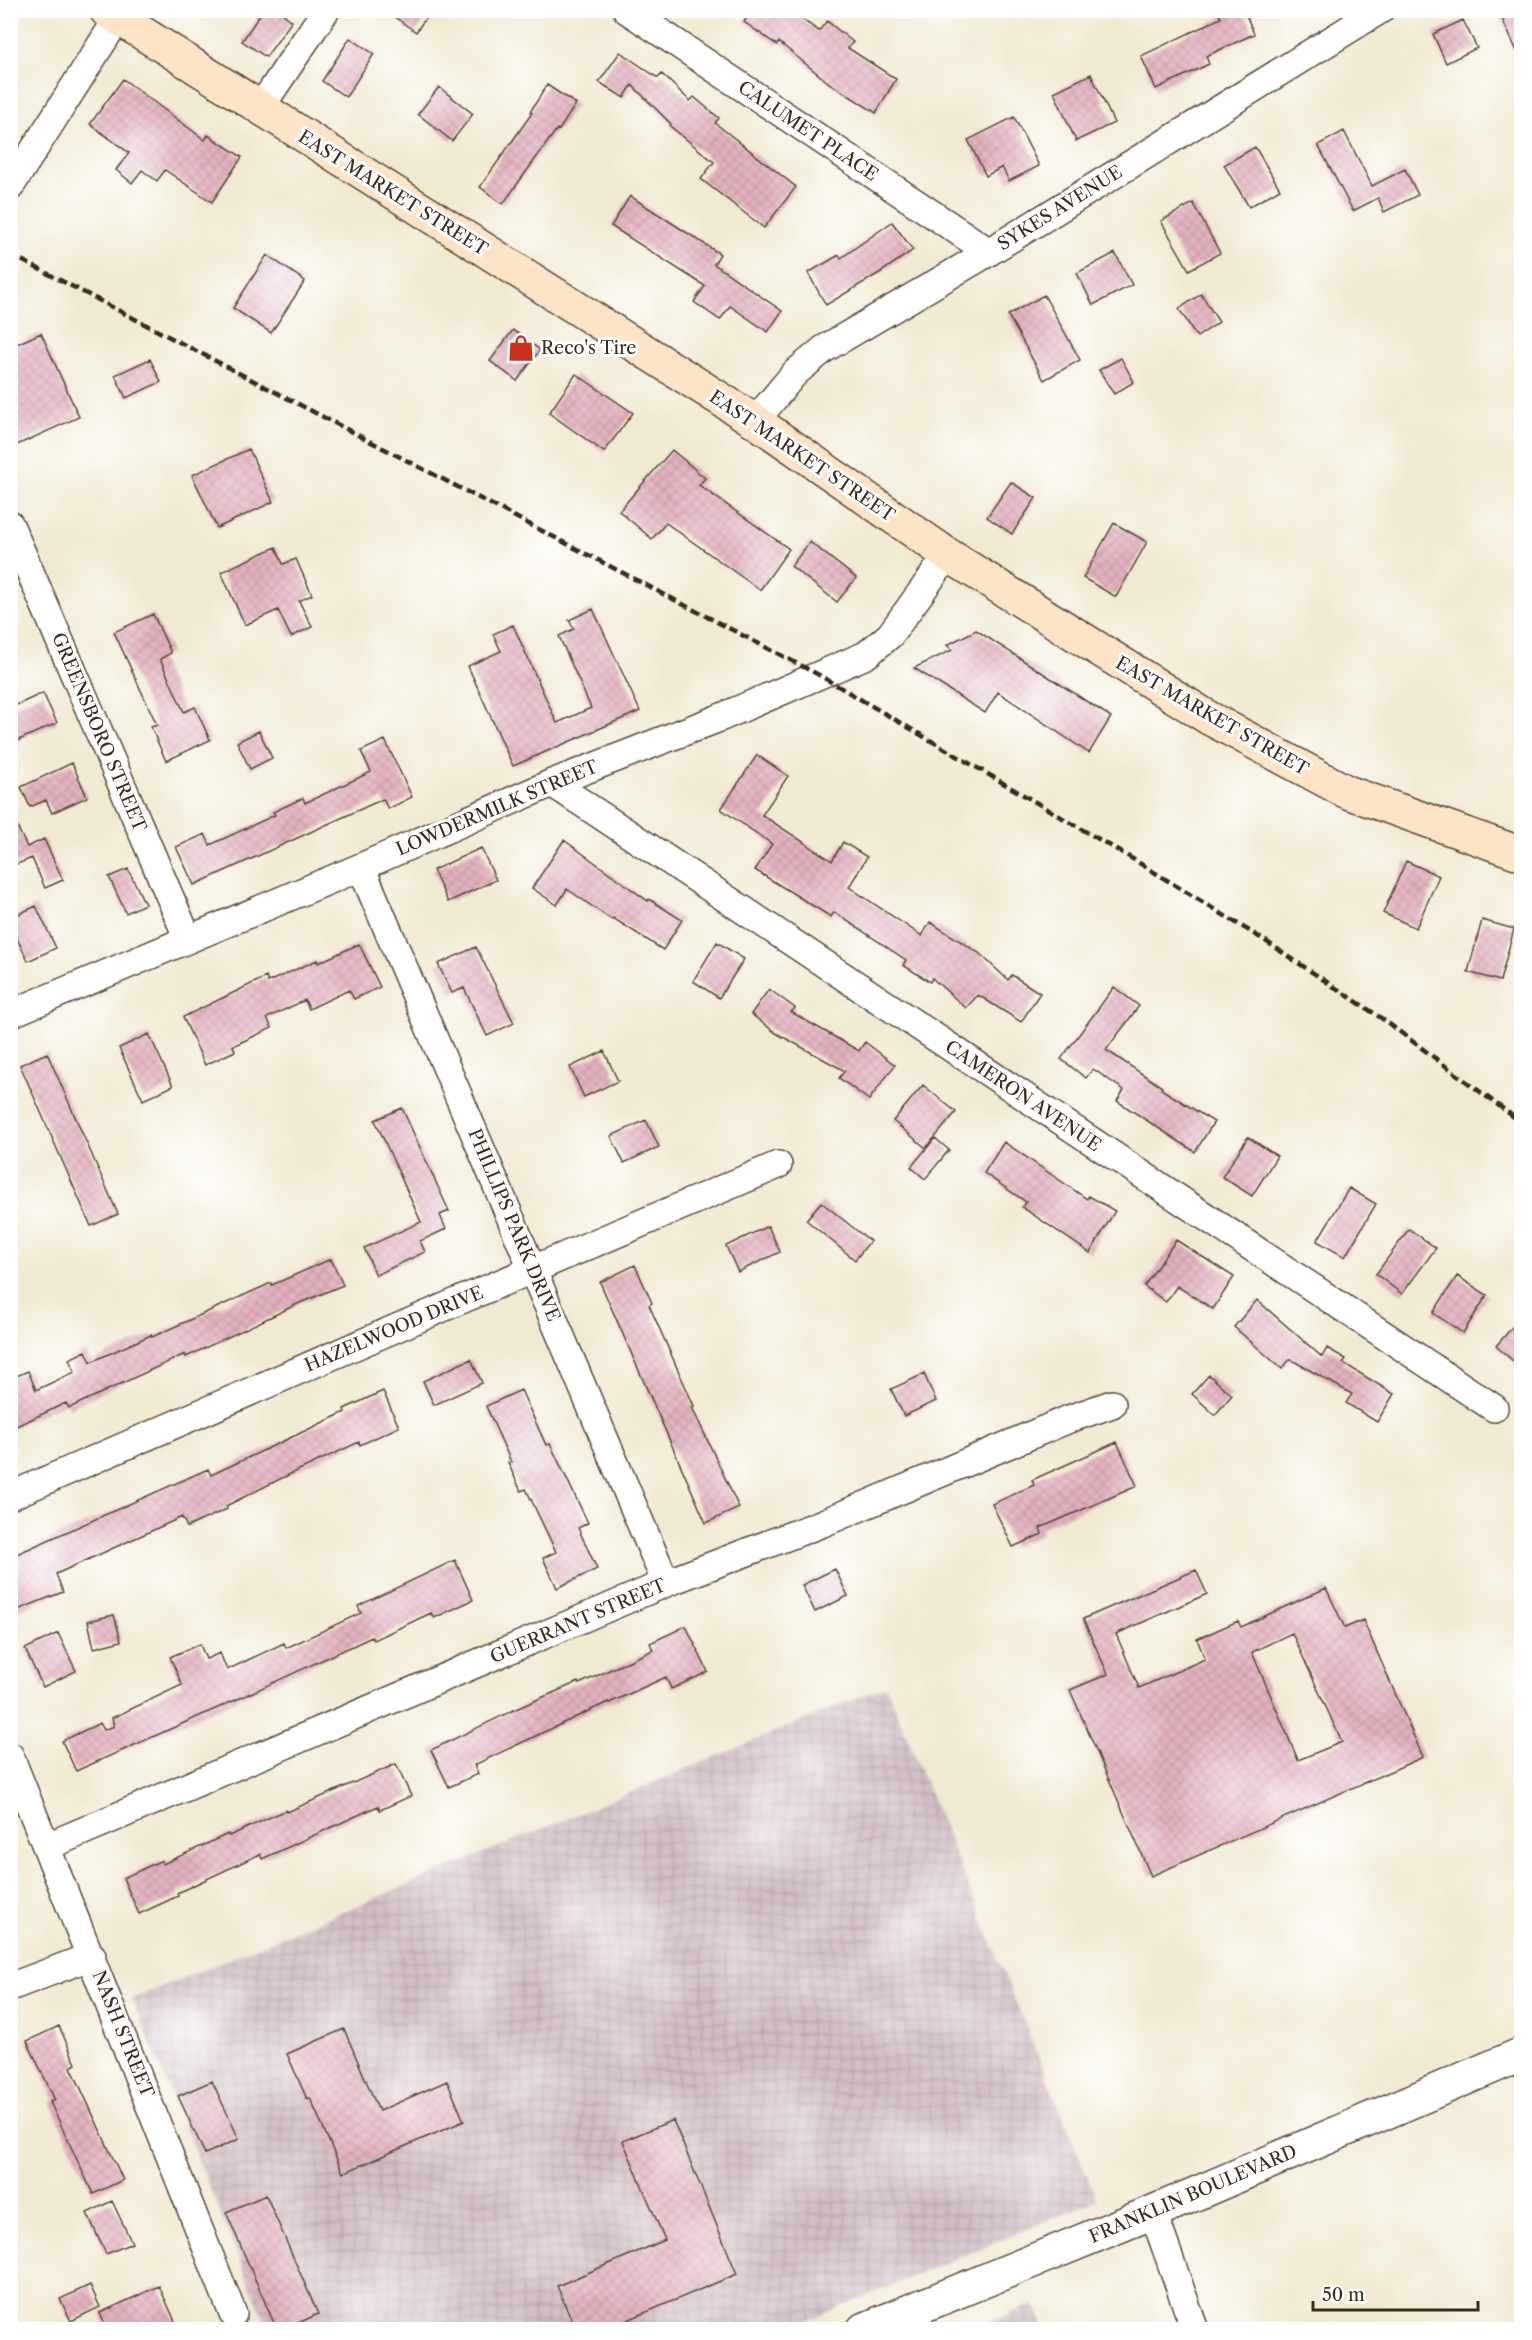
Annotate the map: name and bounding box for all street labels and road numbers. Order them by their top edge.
street label: CALUMET PLACE [734,76,882,186]
street label: EAST MARKET STREET [294,126,492,261]
street label: SYKES AVENUE [993,161,1127,255]
street label: EAST MARKET STREET [705,386,899,527]
street label: GREENSBORO STREET [47,629,151,835]
street label: EAST MARKET STREET [1112,652,1313,781]
street label: LOWDERMILK STREET [393,755,602,860]
street label: CAMERON AVENUE [941,1036,1105,1156]
street label: PHILLIPS PARK DRIVE [463,1125,565,1325]
street label: HAZELWOOD DRIVE [301,1281,487,1377]
street label: GUERRANT STREET [487,1574,670,1668]
street label: NASH STREET [88,1967,159,2101]
street label: FRANKLIN BOULEVARD [1086,2140,1300,2248]

